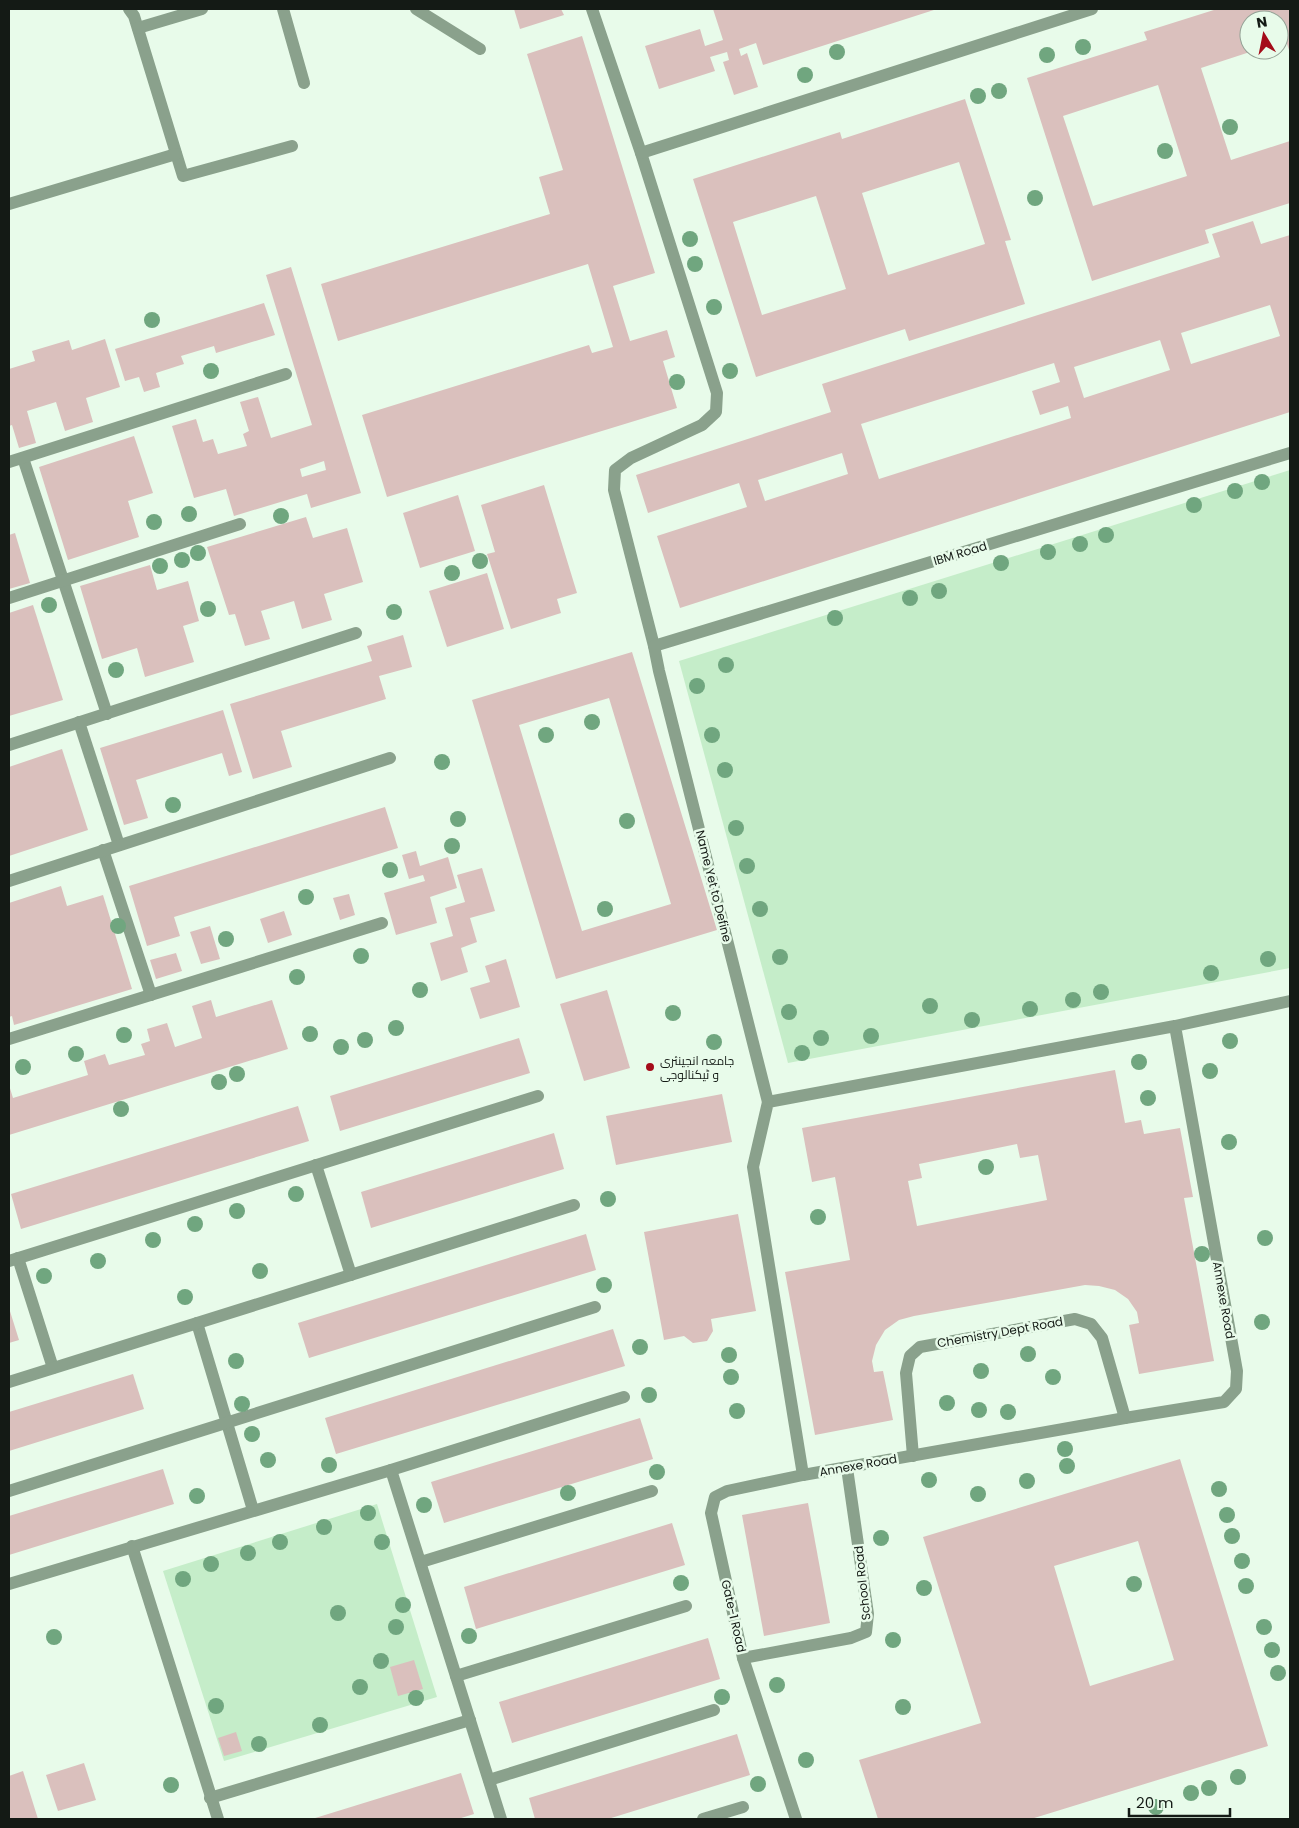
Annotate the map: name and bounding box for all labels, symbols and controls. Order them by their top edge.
north arrow [1239,10,1289,60]
text: N [1255,11,1269,33]
street label: IBM Road [931,537,989,569]
street label: Name Yet to Define [692,828,736,944]
place label: جامعہ انجینئری و ٹیکنالوجی [660,1052,734,1083]
marker: جامعہ انجینئری و ٹیکنالوجی [644,1061,656,1073]
street label: Annexe Road [1209,1260,1239,1340]
street label: Chemistry Dept Road [936,1313,1064,1351]
street label: Annexe Road [818,1450,898,1480]
street label: School Road [850,1545,874,1621]
street label: Gate-1 Road [717,1578,751,1654]
scale bar [1129,1786,1230,1818]
text: 20 m [1136,1792,1174,1813]

